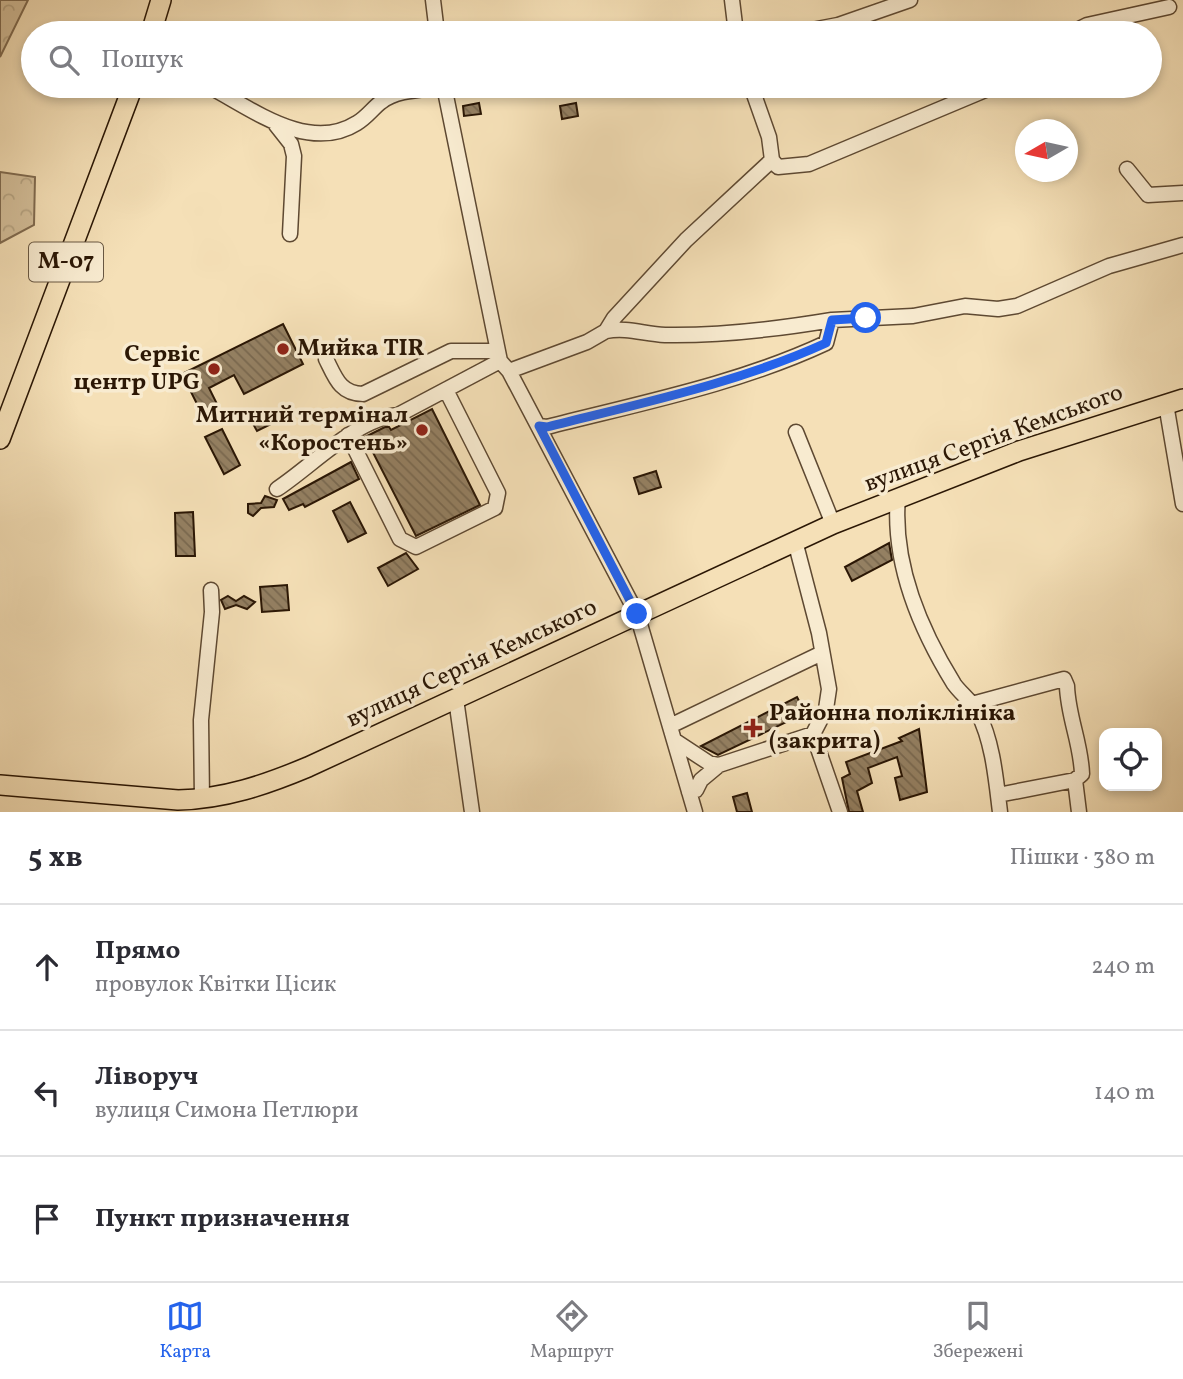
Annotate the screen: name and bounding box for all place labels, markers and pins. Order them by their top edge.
place label: Мийка TIR [297,332,425,366]
place label: Сервіс центр UPG [74,338,200,400]
marker: Мийка TIR [275,341,291,357]
marker: Сервіс центр UPG [206,361,222,377]
place label: Митний термінал «Коростень» [196,399,408,461]
marker: Митний термінал «Коростень» [414,422,430,438]
place label: Районна поліклініка (закрита) [769,697,1016,759]
marker: Районна поліклініка (закрита) [743,718,763,738]

